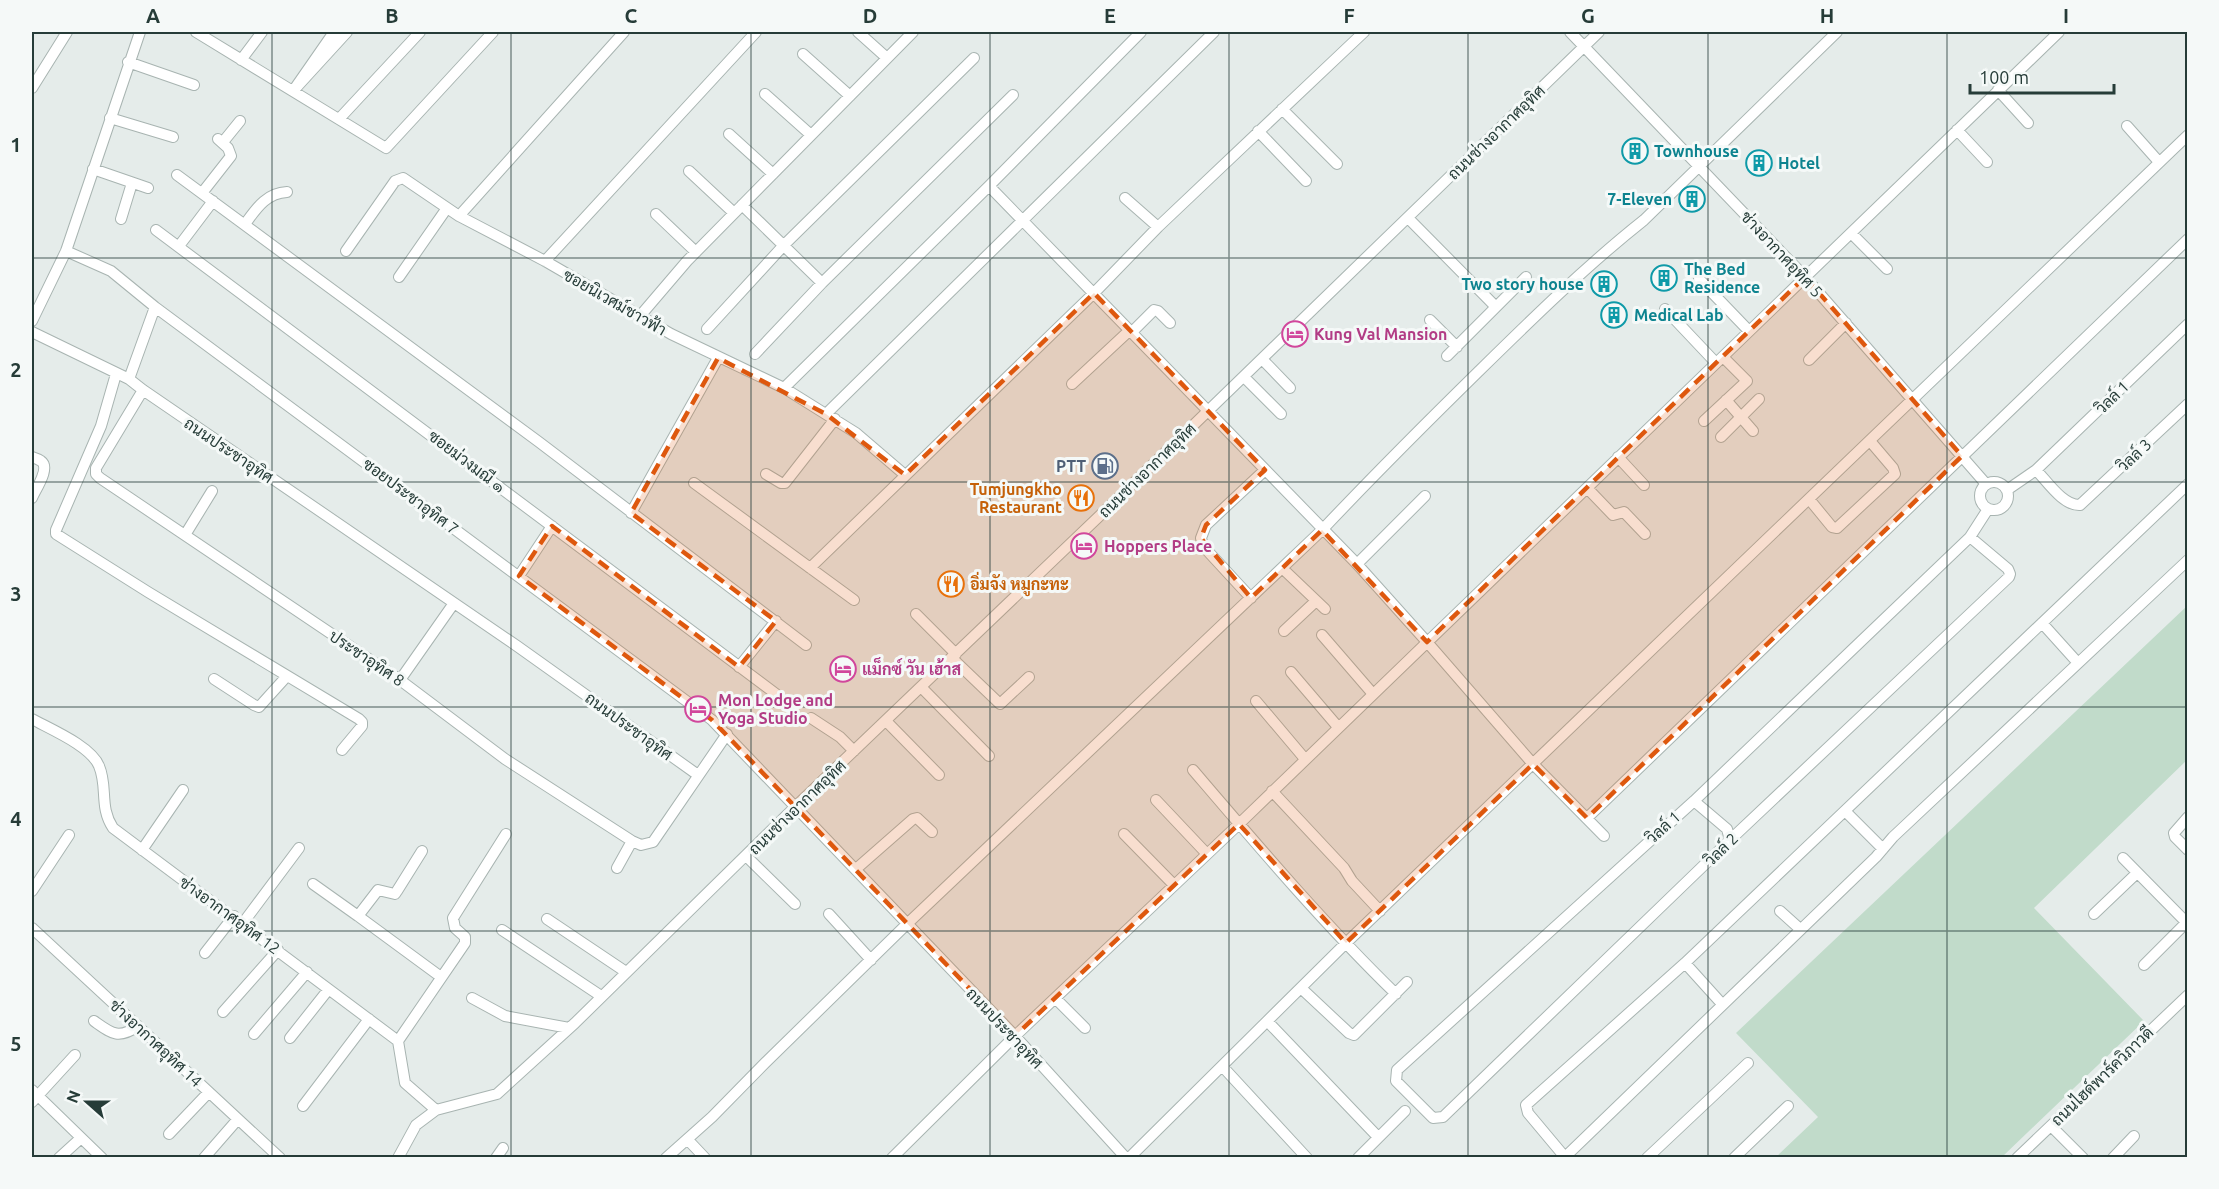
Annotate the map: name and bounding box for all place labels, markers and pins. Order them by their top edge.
building icon: Townhouse [1620,136,1650,166]
place label: Townhouse [1654,142,1739,160]
building icon: Hotel [1744,148,1774,178]
place label: Hotel [1778,154,1820,172]
building icon: 7-Eleven [1677,184,1707,214]
place label: 7-Eleven [1607,190,1672,208]
place label: The Bed Residence [1684,260,1760,296]
building icon: The Bed Residence [1649,263,1679,293]
building icon: Two story house [1589,269,1619,299]
place label: Two story house [1462,275,1584,293]
building icon: Medical Lab [1599,300,1629,330]
place label: Medical Lab [1634,306,1724,324]
hotel icon: Kung Val Mansion [1280,319,1310,349]
place label: Kung Val Mansion [1314,325,1447,343]
fuel station icon: PTT [1090,451,1120,481]
place label: PTT [1056,457,1086,475]
place label: Tumjungkho Restaurant [970,480,1062,516]
restaurant icon: Tumjungkho Restaurant [1066,483,1096,513]
hotel icon: Hoppers Place [1069,531,1099,561]
place label: Hoppers Place [1104,537,1212,555]
restaurant icon: อิ่มจัง หมูกะทะ [936,569,966,599]
place label: อิ่มจัง หมูกะทะ [970,571,1069,597]
hotel icon: แม็กซ์ วัน เฮ้าส [828,654,858,684]
place label: แม็กซ์ วัน เฮ้าส [862,656,961,678]
place label: Mon Lodge and Yoga Studio [718,691,833,727]
hotel icon: Mon Lodge and Yoga Studio [683,694,713,724]

